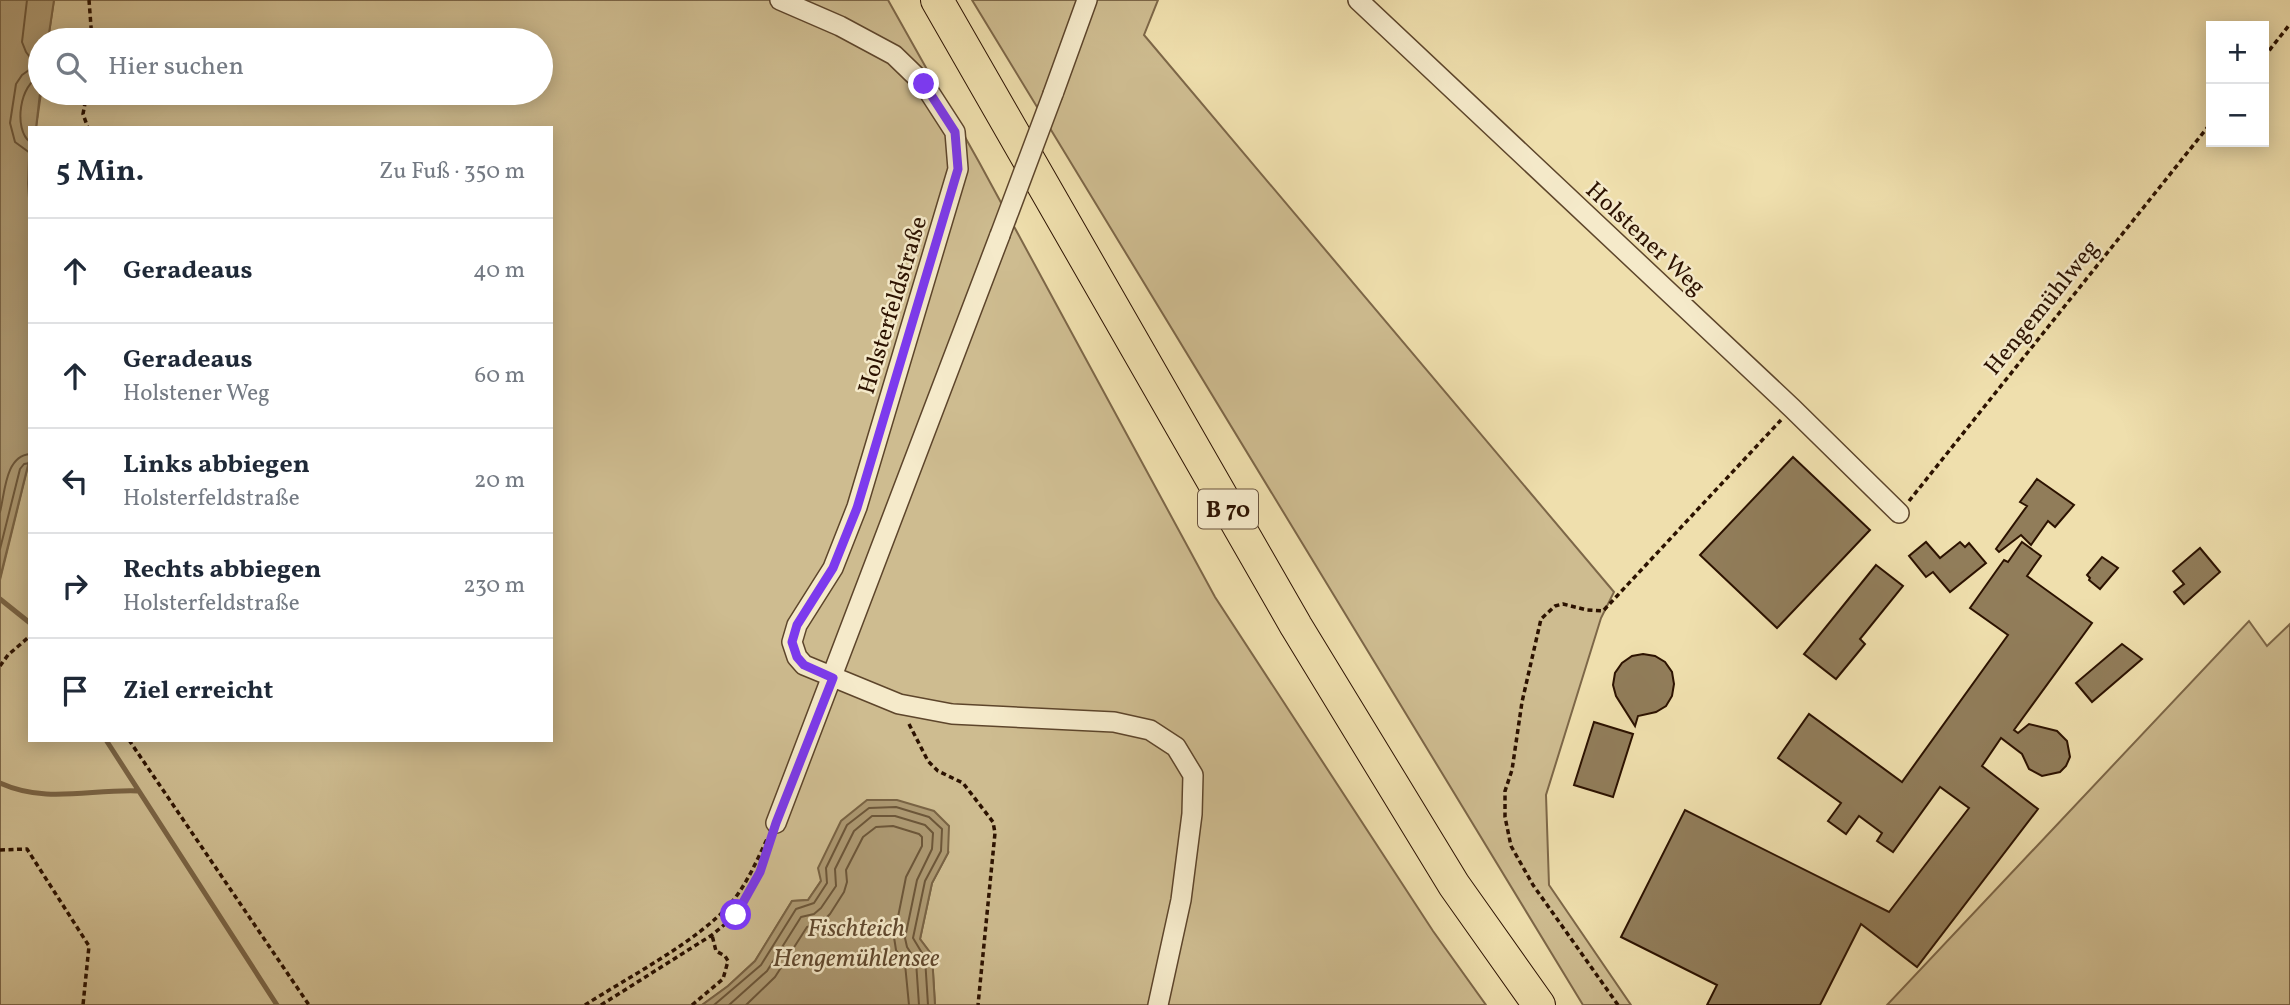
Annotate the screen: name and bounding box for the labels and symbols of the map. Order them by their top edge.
route end [908,68,939,99]
street label: Holstener Weg [1577,175,1712,304]
street label: Holsterfeldstraße [851,212,937,399]
street label: Hengemühlweg [1977,233,2108,383]
road number: B 70 [1198,489,1258,528]
route start [720,899,751,930]
water label: Fischteich Hengemühlensee [772,911,940,977]

